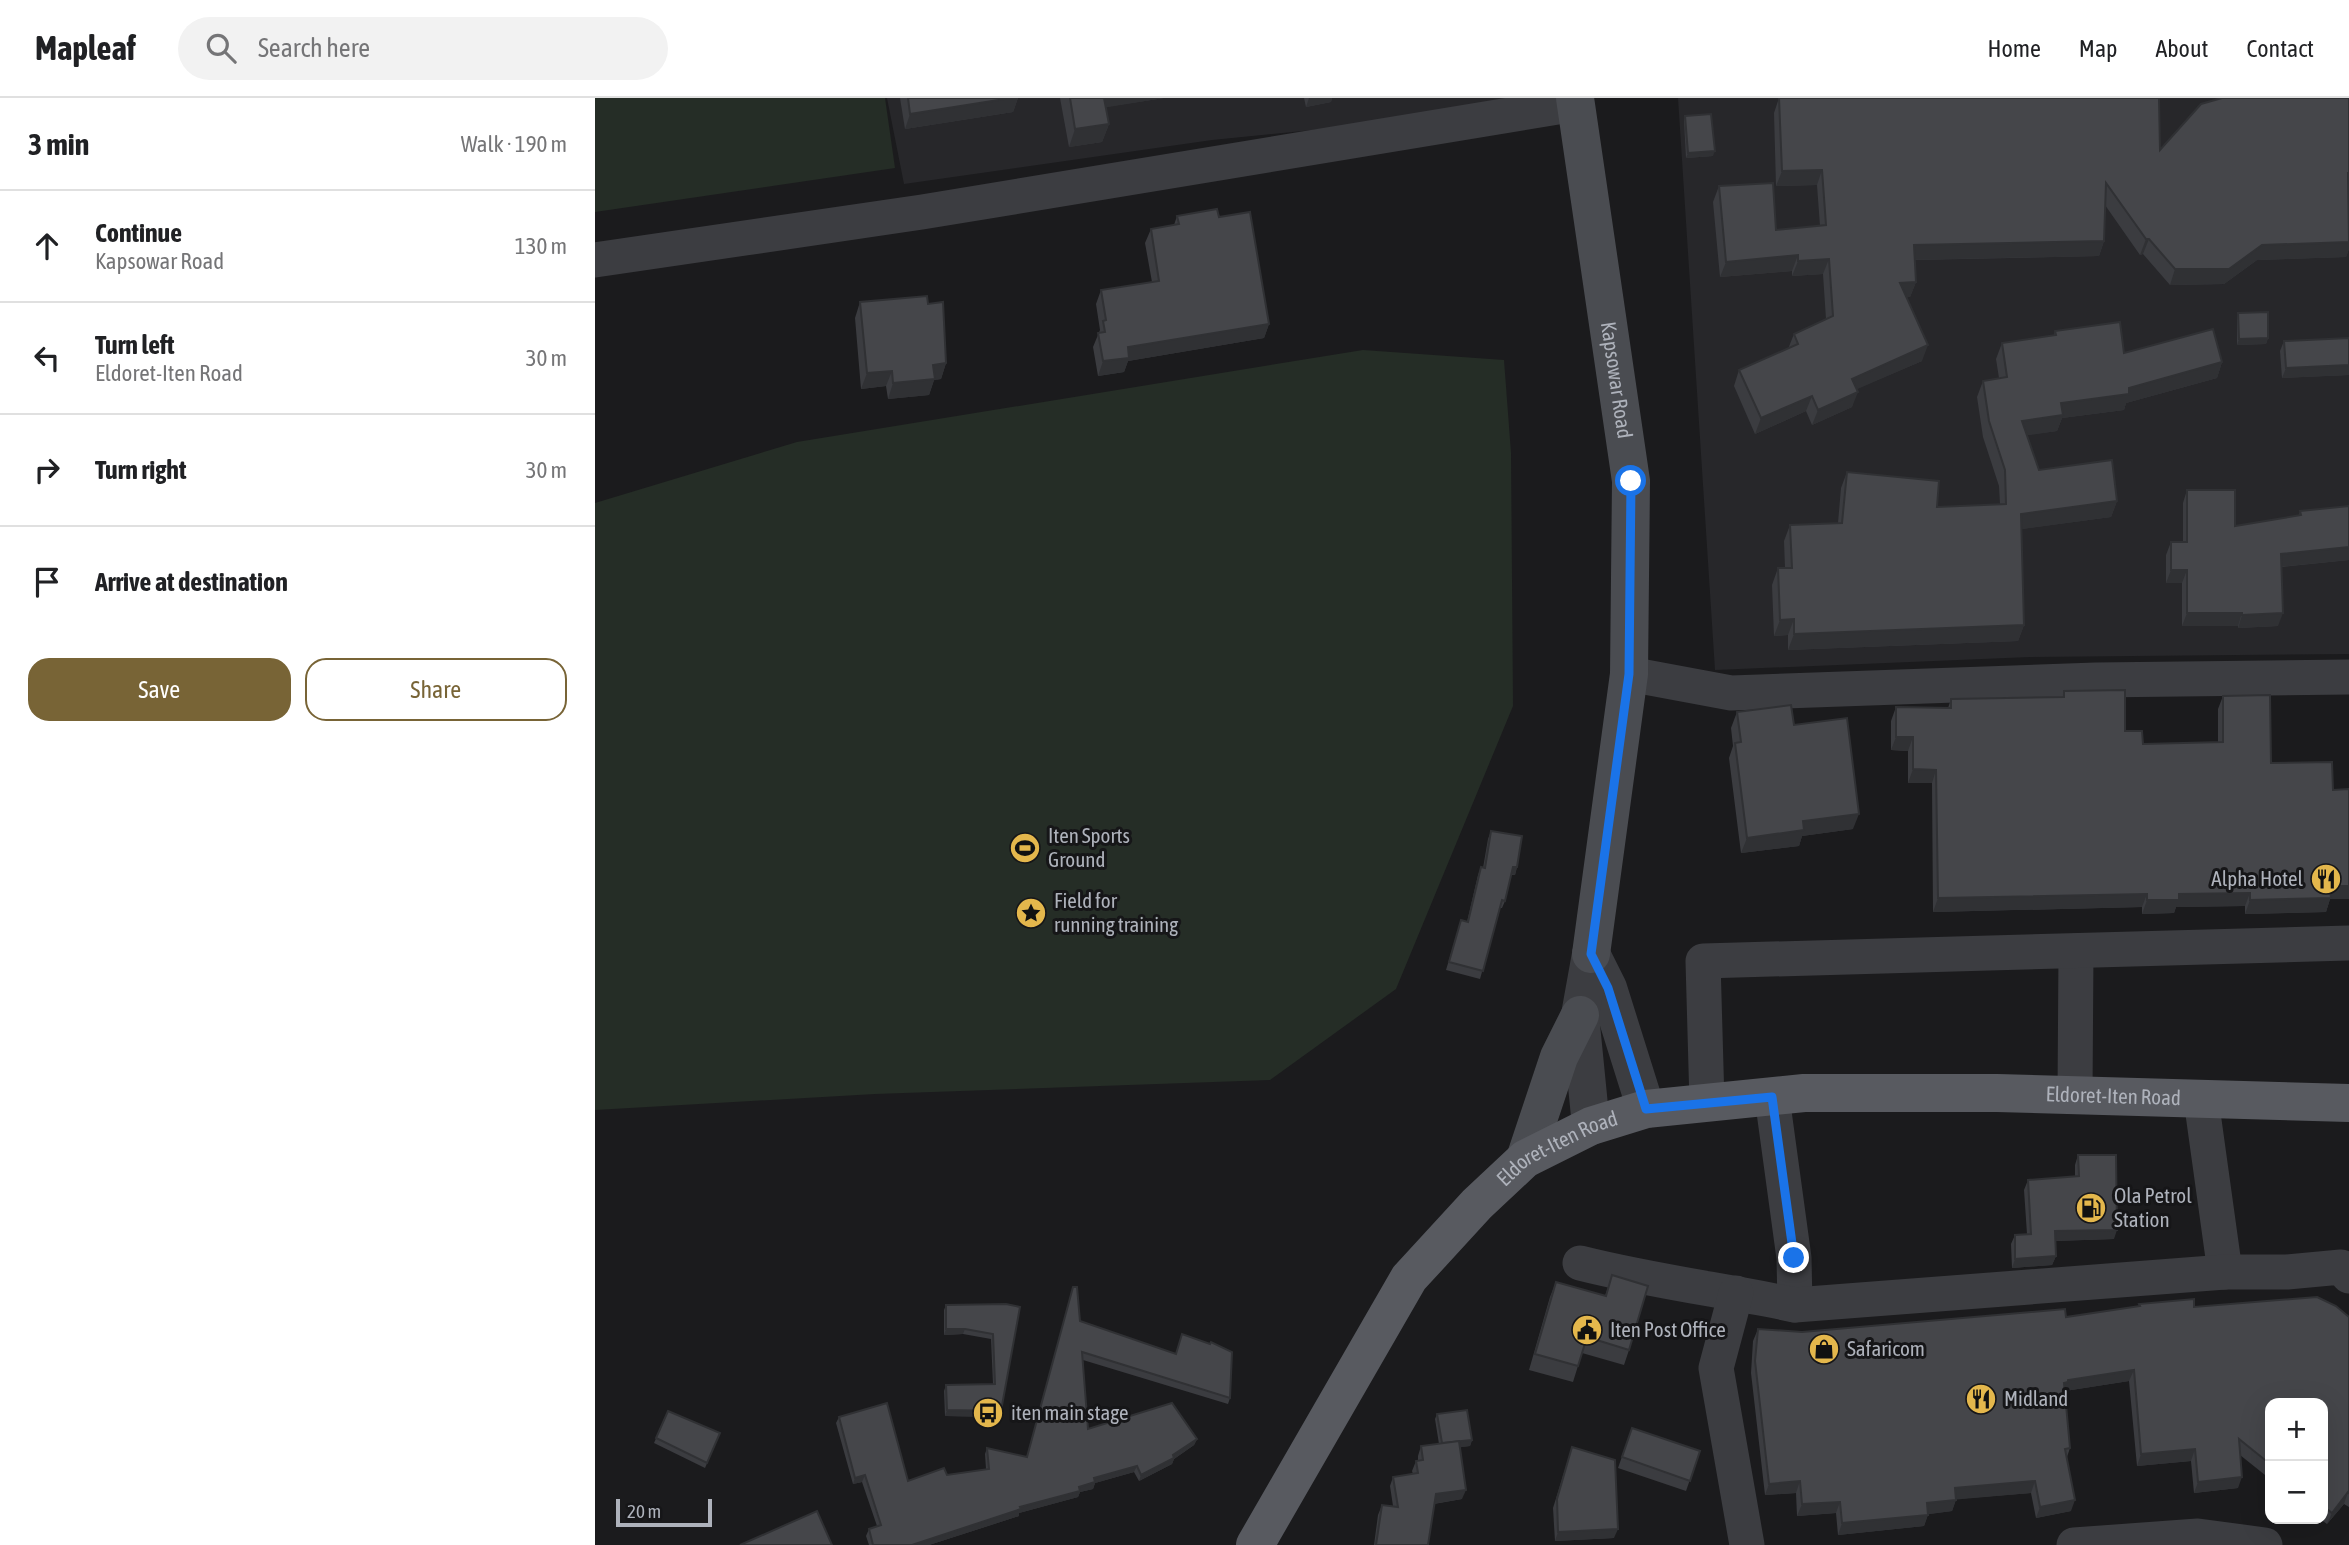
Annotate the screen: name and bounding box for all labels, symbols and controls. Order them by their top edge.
search box [178,17,668,80]
text: Mapleaf [35,29,136,67]
icon: search [202,29,240,67]
text: Search here [258,33,370,63]
text: Home [1987,35,2041,62]
text: Map [2079,35,2117,62]
text: About [2155,35,2208,62]
text: Contact [2246,35,2314,62]
text: 3 min [28,127,89,161]
text: Walk · 190 m [461,131,567,157]
text: Continue [95,218,182,248]
icon: ahead [28,227,66,265]
text: 130 m [515,233,567,259]
text: Kapsowar Road [95,248,224,274]
street label: Kapsowar Road [1597,320,1638,440]
text: Turn left [95,330,175,360]
icon: left [28,339,66,377]
text: 30 m [526,345,567,371]
text: Eldoret-Iten Road [95,360,243,386]
icon: right [28,451,66,489]
text: Turn right [95,455,186,485]
text: 30 m [526,457,567,483]
route start [1615,465,1646,496]
icon: arrive [28,563,66,601]
text: Arrive at destination [95,567,288,597]
button: Save [28,658,291,721]
button: Share [305,658,567,721]
place label: Iten Sports Ground [1048,823,1130,871]
sports icon: Iten Sports Ground [1008,831,1042,865]
restaurant icon: Alpha Hotel [2309,862,2343,896]
place label: Alpha Hotel [2211,866,2303,890]
place label: Field for running training [1054,888,1178,936]
place icon: Field for running training [1014,896,1048,930]
street label: Eldoret-Iten Road [2045,1081,2181,1109]
street label: Eldoret-Iten Road [1491,1106,1620,1190]
place label: Ola Petrol Station [2114,1183,2192,1231]
fuel station icon: Ola Petrol Station [2074,1191,2108,1225]
route end [1778,1242,1809,1273]
public building icon: Iten Post Office [1570,1313,1604,1347]
place label: Iten Post Office [1610,1317,1726,1341]
shop icon: Safaricom [1807,1332,1841,1366]
place label: Safaricom [1847,1336,1925,1360]
restaurant icon: Midland [1964,1382,1998,1416]
place label: Midland [2004,1386,2068,1410]
bus stop icon: iten main stage [971,1396,1005,1430]
map controls [2265,1398,2328,1524]
button: + [2265,1398,2328,1461]
place label: iten main stage [1011,1400,1128,1424]
button: − [2265,1461,2328,1524]
scale bar [616,1496,712,1528]
text: 20 m [627,1500,661,1522]

